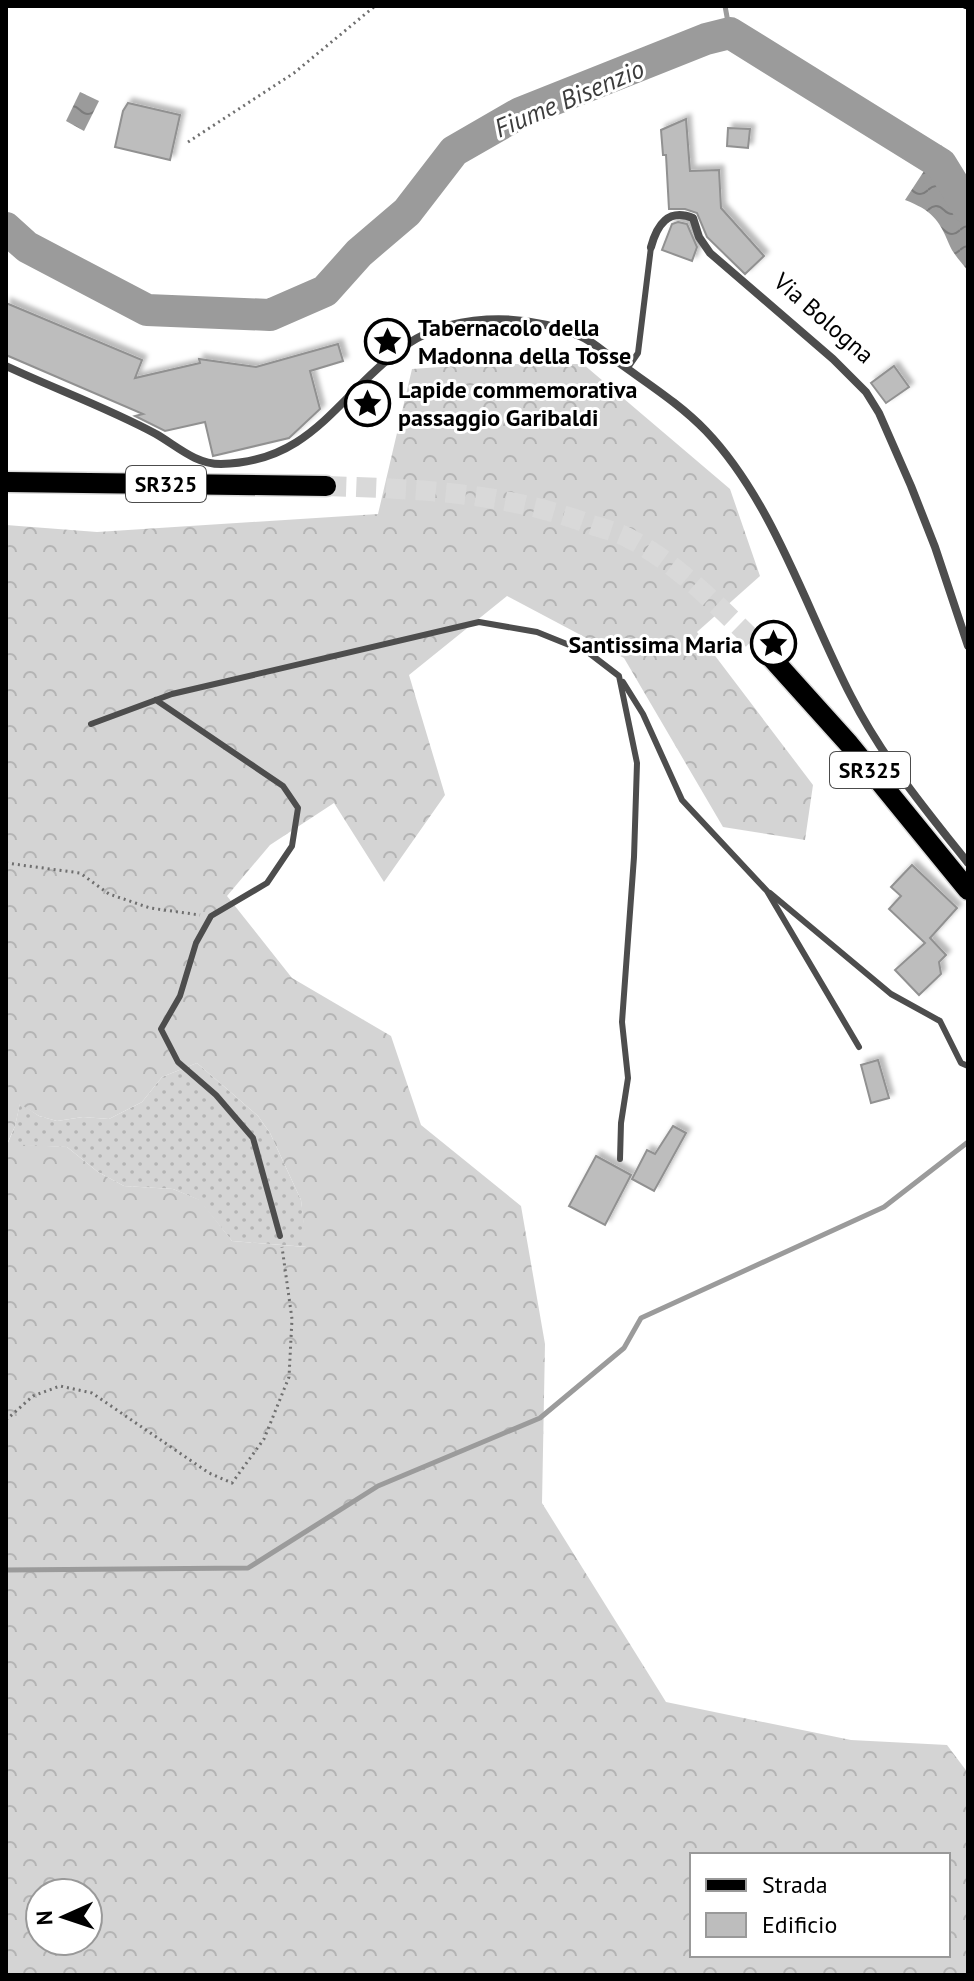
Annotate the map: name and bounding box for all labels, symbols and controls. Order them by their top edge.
water label: Fiume Bisenzio [489,52,649,144]
street label: Via Bologna [767,265,881,370]
place label: Tabernacolo della Madonna della Tosse [418,312,631,371]
place icon: Tabernacolo della Madonna della Tosse [363,317,411,365]
place label: Lapide commemorativa passaggio Garibaldi [398,374,637,433]
place icon: Lapide commemorativa passaggio Garibaldi [343,379,391,427]
road number: SR325 [126,466,206,502]
place icon: Santissima Maria [750,620,798,668]
place label: Santissima Maria [569,629,743,660]
road number: SR325 [830,752,910,788]
legend [690,1853,950,1957]
text: Strada [762,1869,828,1900]
north arrow [24,1877,104,1957]
text: Edificio [762,1909,837,1940]
text: N [30,1910,58,1926]

